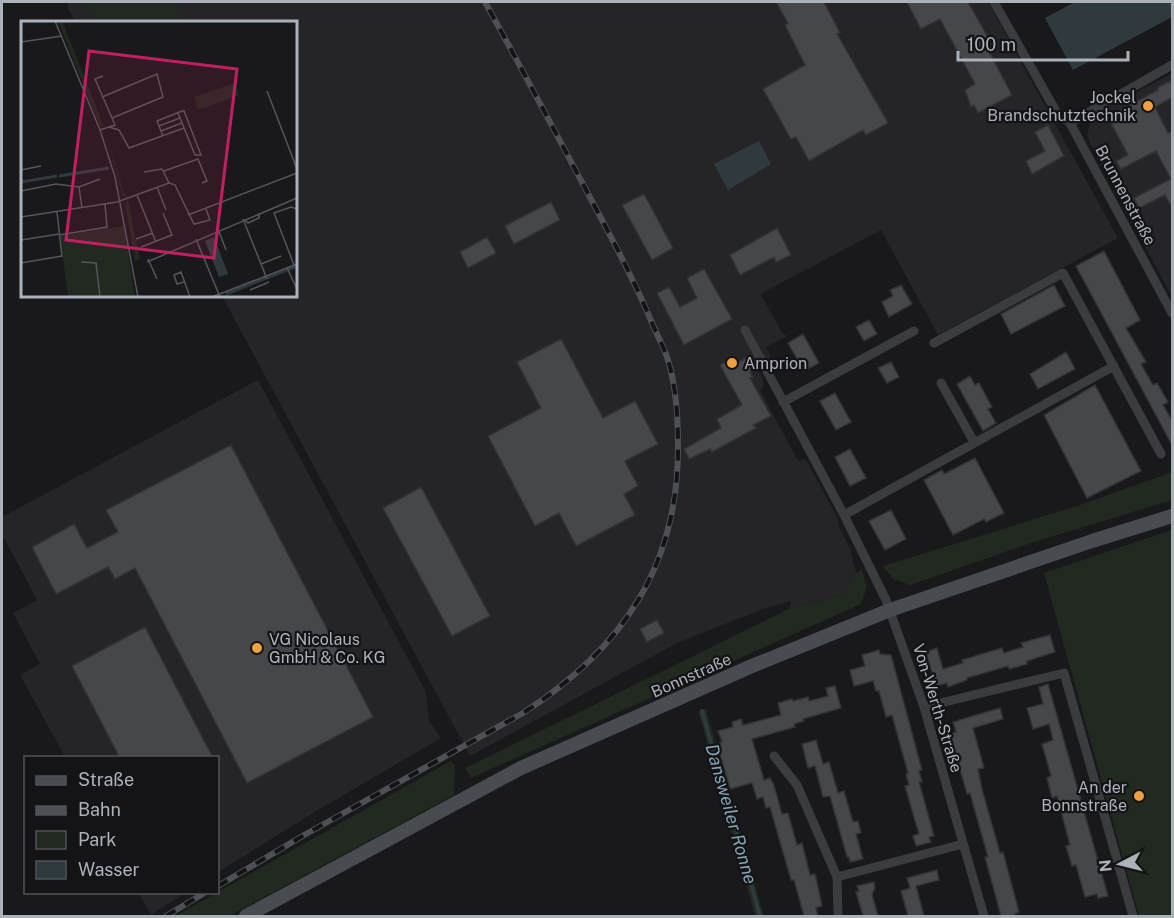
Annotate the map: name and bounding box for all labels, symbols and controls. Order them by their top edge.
inset map [21,21,297,297]
scale bar [958,24,1128,62]
text: 100 m [967,34,1016,55]
place label: Jockel Brandschutztechnik [987,88,1136,125]
marker: Jockel Brandschutztechnik [1141,99,1155,113]
street label: Brunnenstraße [1091,142,1160,248]
place label: Amprion [744,354,807,373]
marker: Amprion [725,356,739,370]
place label: VG Nicolaus GmbH & Co. KG [269,630,385,667]
marker: VG Nicolaus GmbH & Co. KG [250,641,264,655]
street label: Von-Werth-Straße [909,641,966,775]
street label: Bonnstraße [648,649,734,702]
water label: Dansweiler Ronne [701,741,762,887]
legend [24,756,219,894]
text: Straße [78,769,134,790]
place label: An der Bonnstraße [1041,778,1127,815]
marker: An der Bonnstraße [1132,789,1146,803]
text: Bahn [78,799,121,820]
text: Park [78,829,116,850]
north arrow [1090,834,1150,894]
text: N [1095,858,1116,873]
text: Wasser [78,859,140,880]

